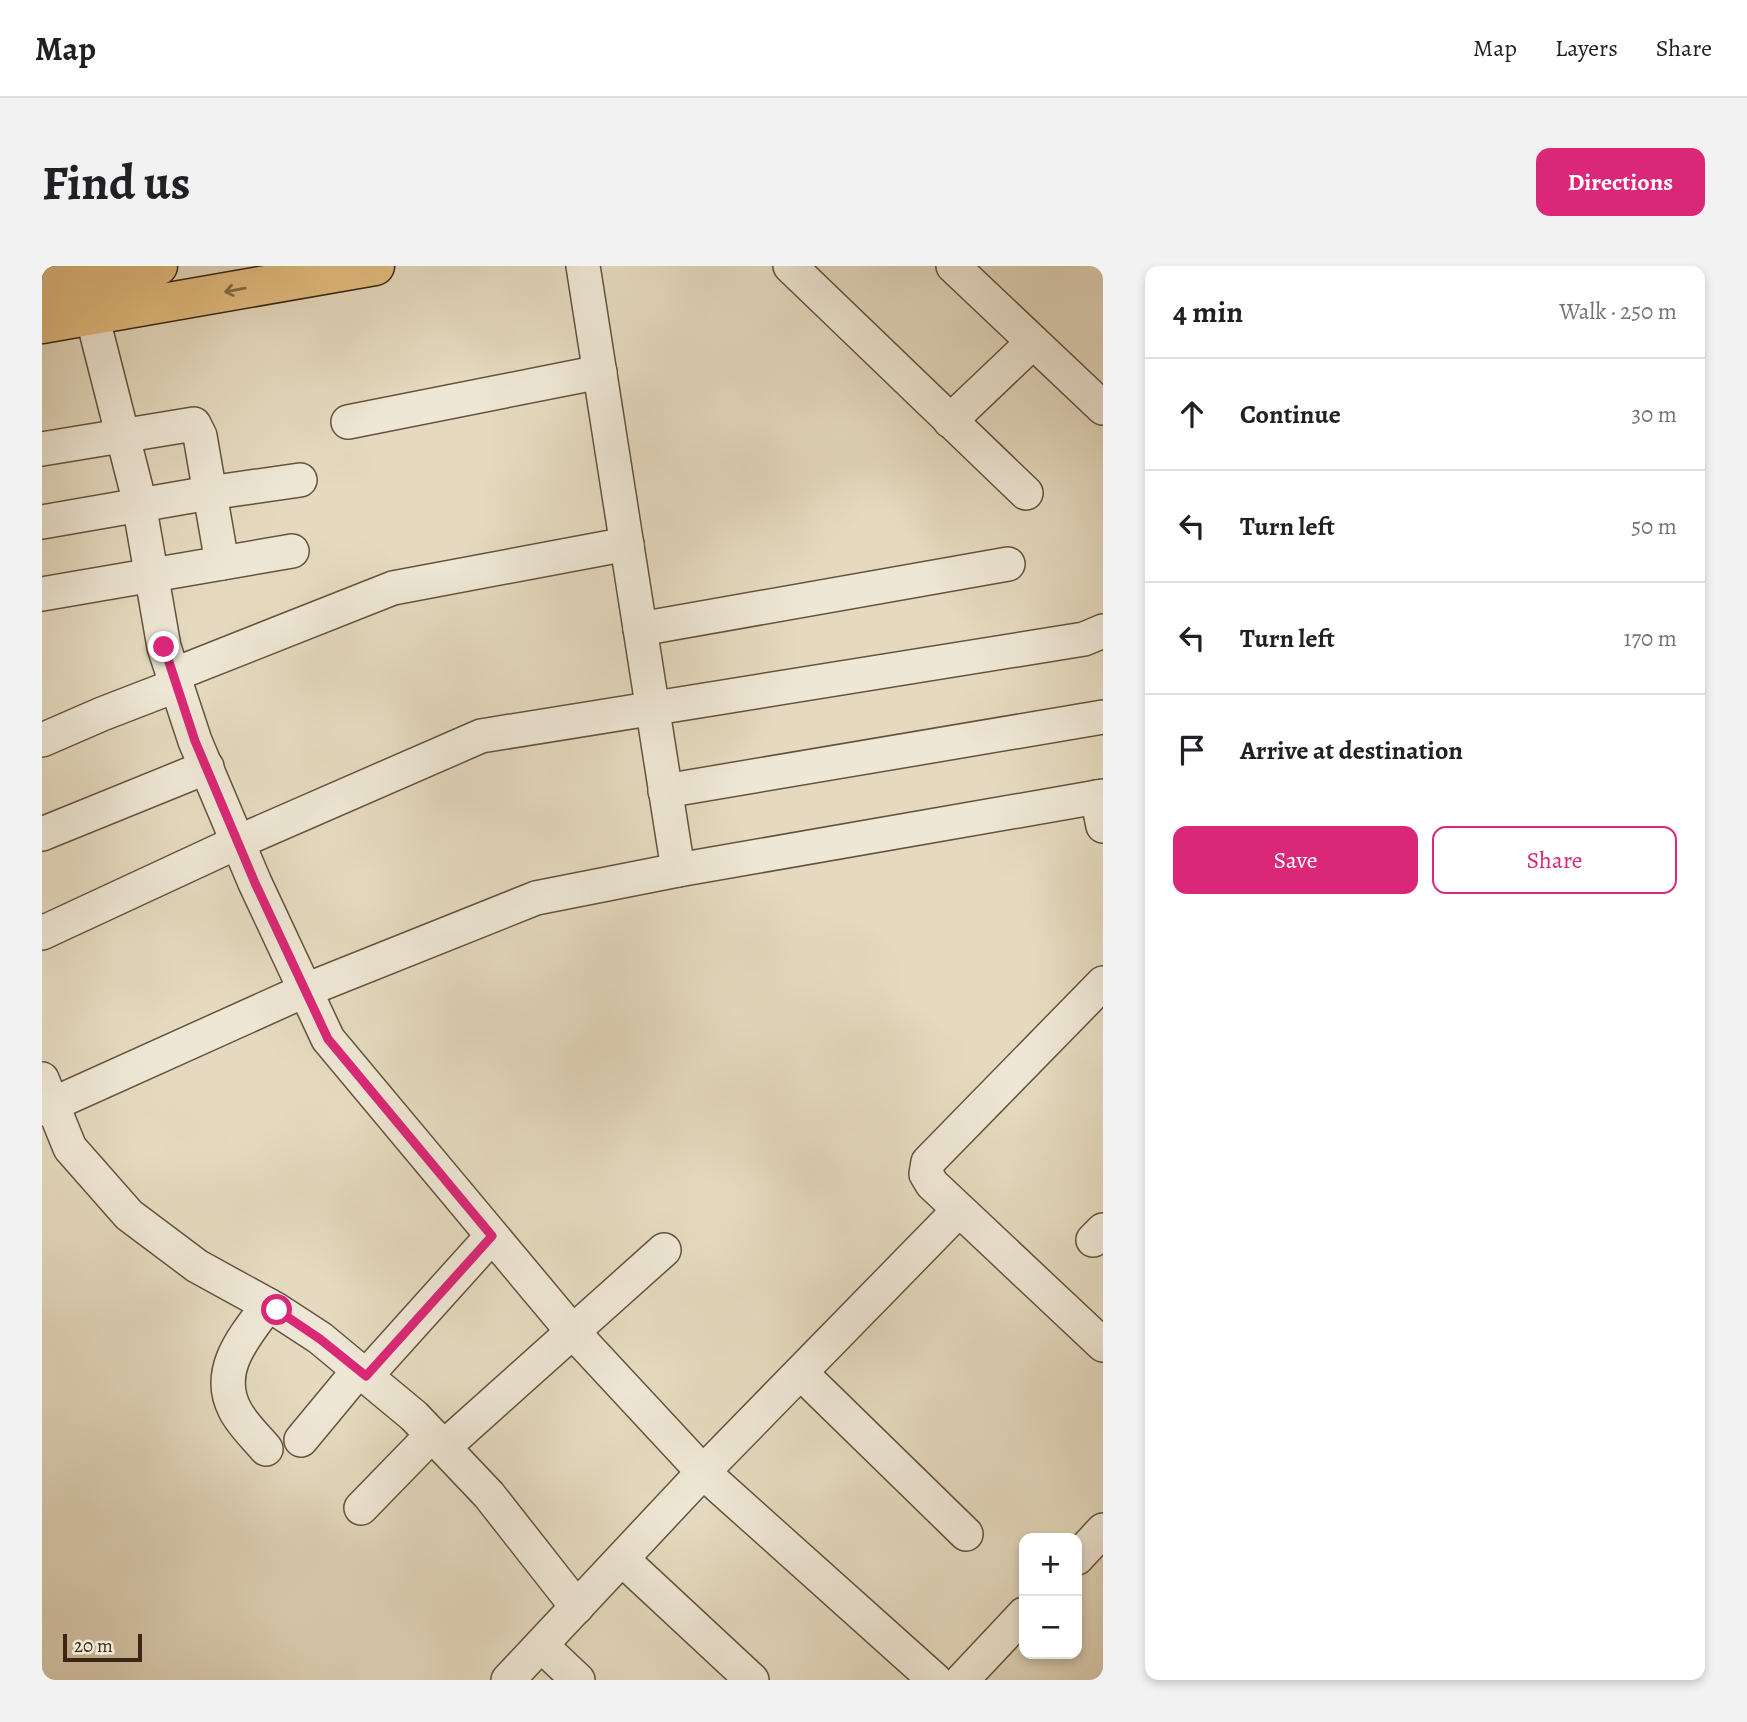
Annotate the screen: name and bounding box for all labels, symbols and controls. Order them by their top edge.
text: Map [35,26,96,71]
text: Map [1473,32,1517,64]
text: Layers [1555,32,1618,64]
text: Share [1656,32,1712,64]
button: Directions [1536,148,1705,216]
text: Find us [42,149,190,216]
one-way arrow [224,284,247,297]
text: 4 min [1173,292,1243,332]
text: Walk · 250 m [1559,296,1677,327]
icon: ahead [1173,395,1211,433]
text: Continue [1240,397,1341,432]
text: 30 m [1631,399,1677,430]
icon: left [1173,507,1211,545]
text: Turn left [1240,509,1335,544]
text: 50 m [1631,511,1677,542]
icon: left [1173,619,1211,657]
text: Turn left [1240,621,1335,656]
text: 170 m [1624,623,1677,654]
route end [148,631,179,662]
icon: arrive [1173,731,1211,769]
text: Arrive at destination [1240,733,1463,768]
button: Save [1173,826,1418,894]
button: Share [1432,826,1677,894]
route start [261,1294,292,1325]
map controls [1019,1533,1082,1659]
button: + [1019,1533,1082,1596]
button: − [1019,1596,1082,1659]
scale bar [63,1631,142,1663]
text: 20 m [74,1633,113,1659]

